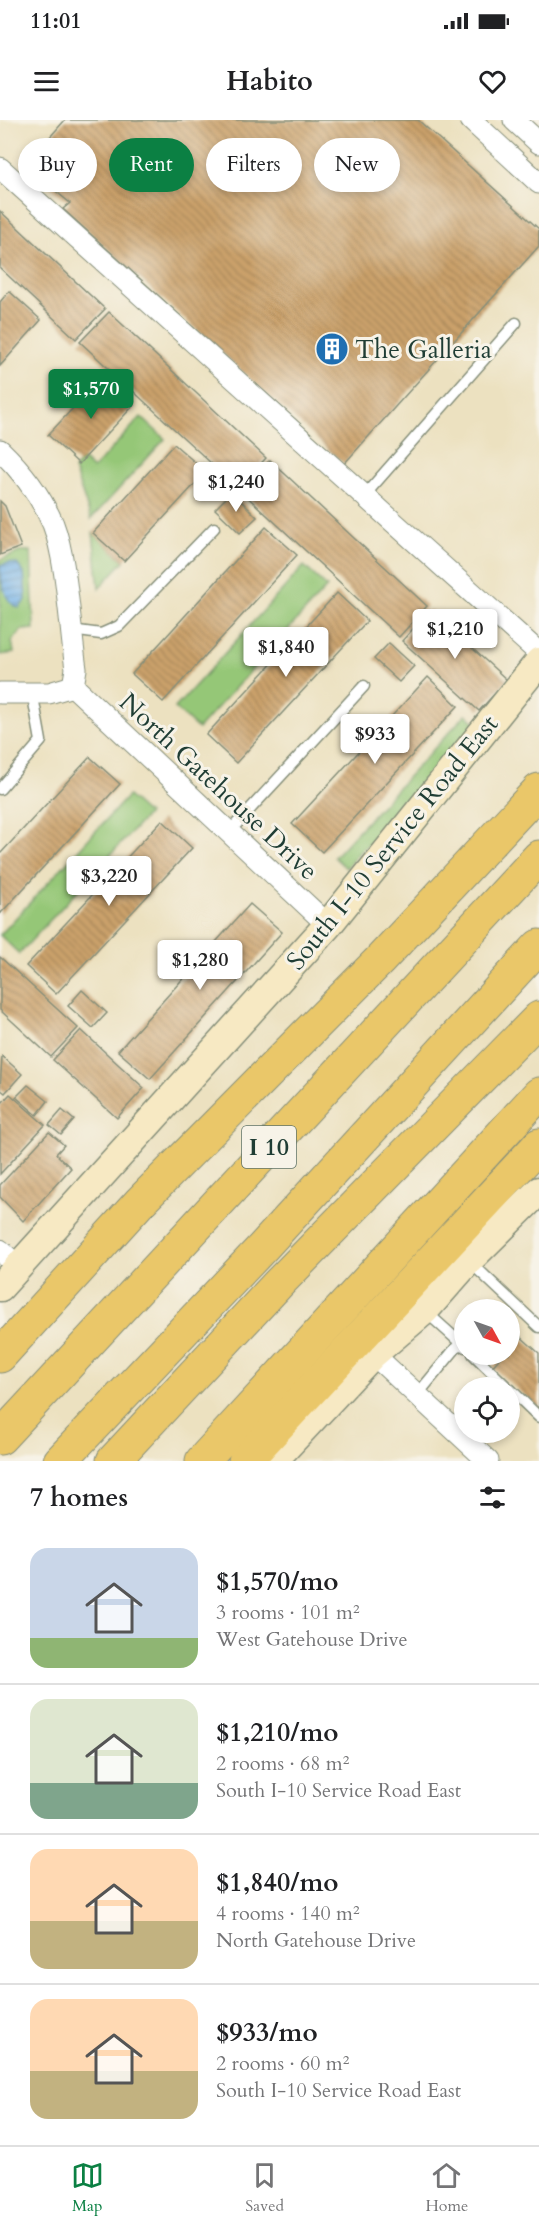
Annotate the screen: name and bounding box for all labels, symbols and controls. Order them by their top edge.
text: 11:01 [30,6,81,36]
text: Habito [226,63,313,100]
icon: menu [30,65,63,98]
icon: heart [476,65,509,98]
chip: Buy [18,138,97,192]
chip: Rent [109,138,194,192]
chip: Filters [206,138,302,192]
chip: New [314,138,400,192]
building icon: The Galleria [314,331,350,367]
place label: The Galleria [355,332,492,367]
pin: $1,570 [42,369,140,420]
text: $1,570 [62,375,120,402]
pin: $1,240 [187,462,285,513]
text: $1,240 [207,468,265,495]
pin: $1,210 [406,609,504,660]
text: $1,210 [426,615,484,642]
pin: $1,840 [237,627,335,678]
text: $1,840 [257,633,315,660]
street label: North Gatehouse Drive [112,685,326,888]
street label: South I-10 Service Road East [279,707,506,977]
pin: $933 [339,714,411,765]
text: $933 [355,720,395,747]
pin: $3,220 [60,856,158,907]
text: $3,220 [80,862,138,889]
pin: $1,280 [151,940,249,991]
text: $1,280 [171,946,229,973]
road number: I 10 [242,1126,296,1168]
north arrow [454,1299,520,1365]
map controls [454,1299,520,1443]
button: locate [454,1377,520,1443]
text: 7 homes [30,1480,128,1515]
icon: filters [476,1481,509,1514]
text: $1,570/mo [216,1564,339,1599]
icon: home [78,1572,150,1644]
text: 3 rooms · 101 m² [216,1599,360,1626]
text: West Gatehouse Drive [216,1626,408,1653]
text: $1,210/mo [216,1715,339,1750]
icon: home [78,1723,150,1795]
text: 2 rooms · 68 m² [216,1750,349,1777]
text: South I-10 Service Road East [216,1777,461,1804]
text: $1,840/mo [216,1865,339,1900]
icon: home [78,1873,150,1945]
text: 4 rooms · 140 m² [216,1900,360,1927]
text: North Gatehouse Drive [216,1927,416,1954]
text: $933/mo [216,2015,318,2050]
icon: home [78,2023,150,2095]
text: 2 rooms · 60 m² [216,2050,349,2077]
text: South I-10 Service Road East [216,2077,461,2104]
tab: Map [71,2159,104,2217]
tab: Saved [245,2159,284,2217]
tab: Home [425,2159,468,2217]

